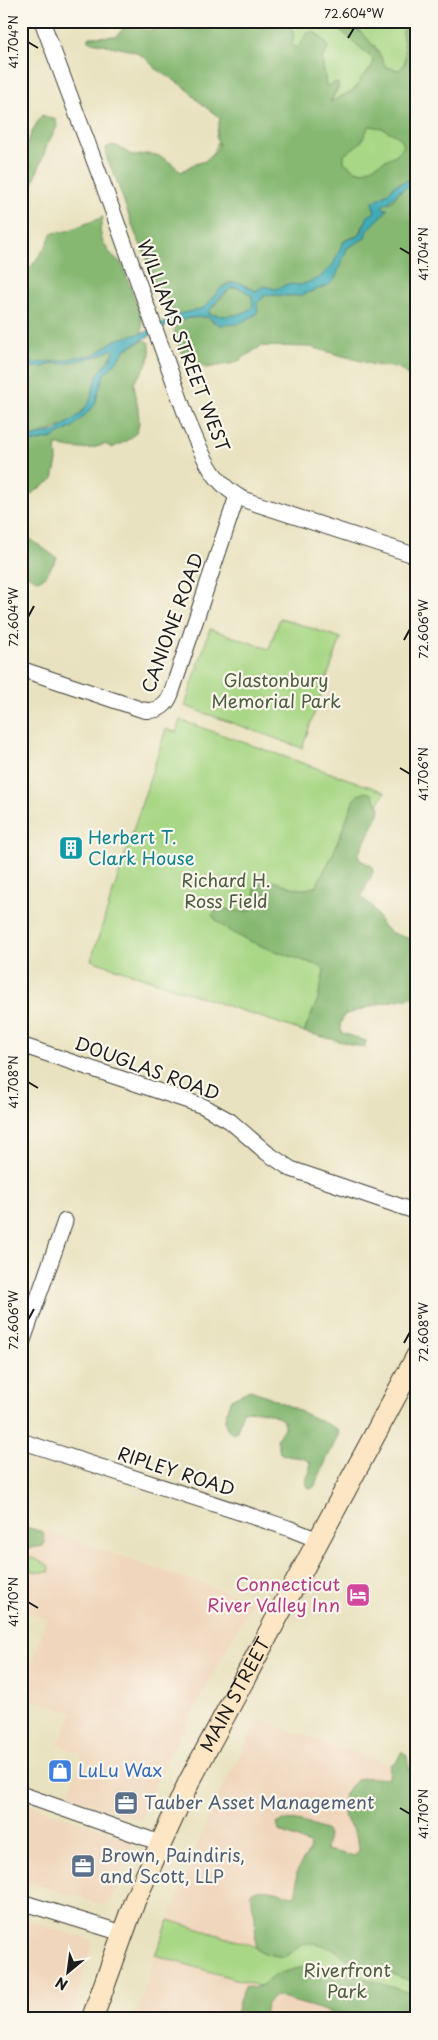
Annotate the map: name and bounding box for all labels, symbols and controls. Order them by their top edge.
text: 72.604°W [324,4,385,22]
text: 41.704°N [4,15,22,69]
text: 41.704°N [414,227,432,281]
street label: WILLIAMS STREET WEST [131,236,237,455]
street label: CANIONE ROAD [134,549,209,696]
text: 72.604°W [4,586,22,647]
text: 72.606°W [414,599,432,659]
park label: Glastonbury Memorial Park [211,666,341,714]
text: 41.706°N [414,747,432,801]
place label: Herbert T. Clark House [88,823,195,871]
building icon: Herbert T. Clark House [58,835,84,861]
park label: Richard H. Ross Field [181,866,271,914]
street label: DOUGLAS ROAD [71,1029,224,1106]
text: 41.708°N [4,1055,22,1109]
text: 72.606°W [4,1290,22,1350]
text: 72.608°W [414,1301,432,1362]
street label: RIPLEY ROAD [114,1439,238,1502]
place label: Connecticut River Valley Inn [207,1570,340,1618]
text: 41.710°N [4,1577,22,1627]
hotel icon: Connecticut River Valley Inn [345,1582,371,1608]
street label: MAIN STREET [193,1632,276,1756]
place label: LuLu Wax [78,1756,162,1783]
shop icon: LuLu Wax [47,1758,73,1784]
place label: Tauber Asset Management [144,1788,374,1815]
text: 41.710°N [414,1789,432,1839]
office icon: Tauber Asset Management [113,1790,139,1816]
place label: Brown, Paindiris, and Scott, LLP [100,1841,245,1889]
office icon: Brown, Paindiris, and Scott, LLP [70,1853,96,1879]
north arrow [42,1948,92,1998]
park label: Riverfront Park [303,1956,391,2004]
text: N [52,1972,71,1996]

